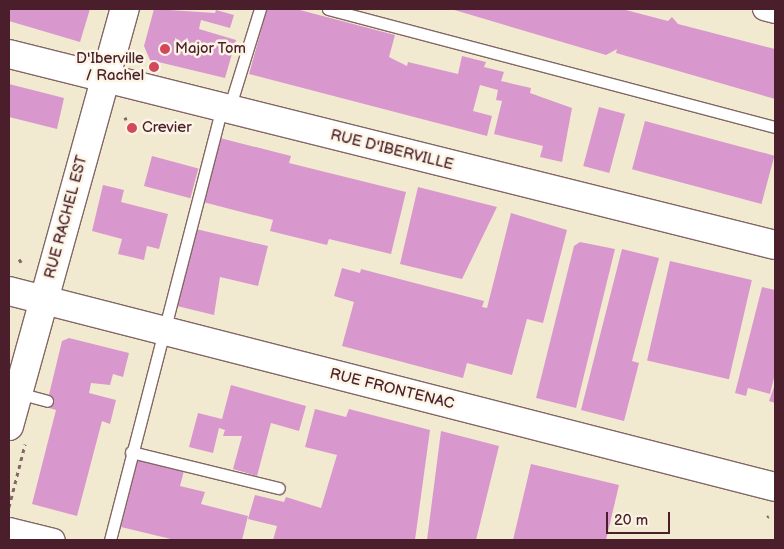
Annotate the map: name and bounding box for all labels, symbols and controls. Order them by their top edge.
place label: Major Tom [175,40,246,58]
marker: Major Tom [159,43,171,55]
place label: D'Iberville / Rachel [76,49,144,84]
marker: D'Iberville / Rachel [148,61,160,73]
place label: Crevier [142,119,192,137]
marker: Crevier [126,122,138,134]
street label: RUE D'IBERVILLE [329,126,455,174]
street label: RUE RACHEL EST [41,153,91,281]
street label: RUE FRONTENAC [328,365,456,413]
scale bar [609,502,673,534]
text: 20 m [614,511,648,530]

